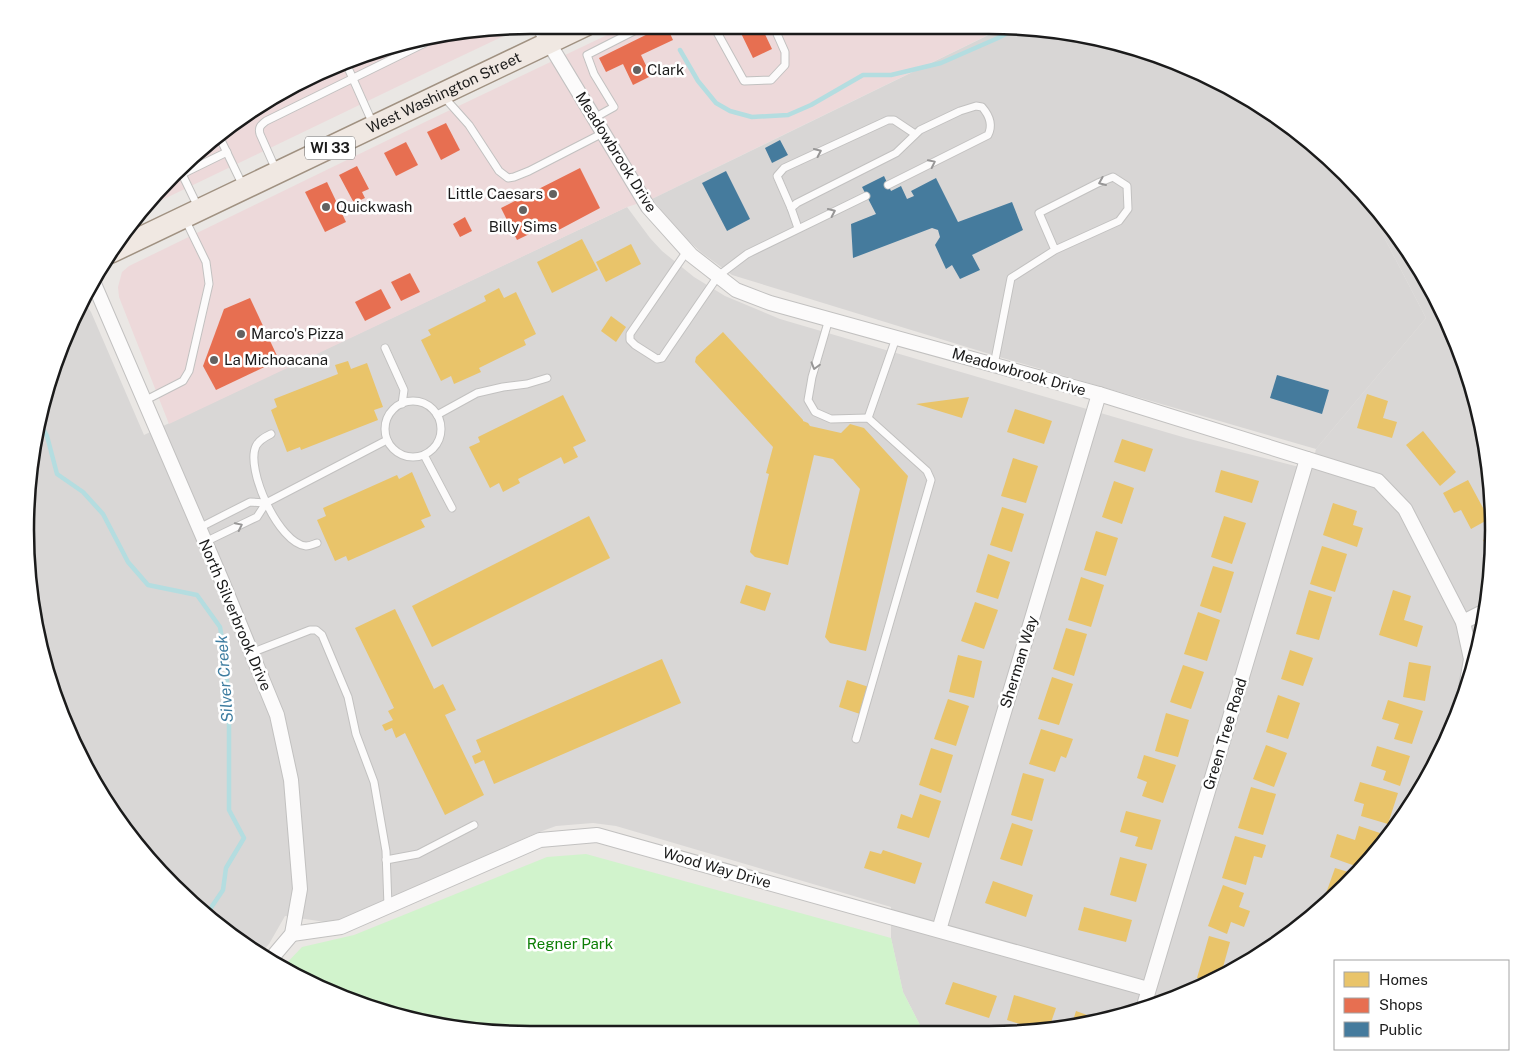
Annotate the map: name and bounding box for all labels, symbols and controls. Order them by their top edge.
street label: West Washington Street [364,48,524,137]
place label: Clark [647,61,684,78]
marker: Clark [631,64,643,76]
street label: Meadowbrook Drive [573,88,660,215]
road number: WI 33 [305,136,355,160]
one-way arrow [813,148,822,159]
one-way arrow [926,159,935,169]
one-way arrow [1098,175,1107,186]
place label: Little Caesars [447,185,543,202]
marker: Little Caesars [547,188,559,200]
place label: Quickwash [336,198,412,215]
marker: Quickwash [320,201,332,213]
marker: Billy Sims [517,204,529,216]
one-way arrow [827,208,836,218]
place label: Billy Sims [489,218,557,235]
place label: Marco's Pizza [251,325,344,342]
marker: Marco's Pizza [235,328,247,340]
street label: Meadowbrook Drive [950,344,1088,399]
place label: La Michoacana [224,351,328,368]
marker: La Michoacana [208,354,220,366]
one-way arrow [811,361,821,370]
one-way arrow [234,522,243,532]
street label: North Silverbrook Drive [196,536,275,693]
street label: Sherman Way [996,613,1041,710]
water label: Silver Creek [212,634,237,723]
street label: Green Tree Road [1199,676,1250,792]
street label: Wood Way Drive [661,844,773,891]
park label: Regner Park [527,935,613,952]
legend [1334,960,1509,1050]
text: Homes [1379,971,1428,988]
text: Shops [1379,996,1423,1013]
text: Public [1379,1021,1423,1038]

